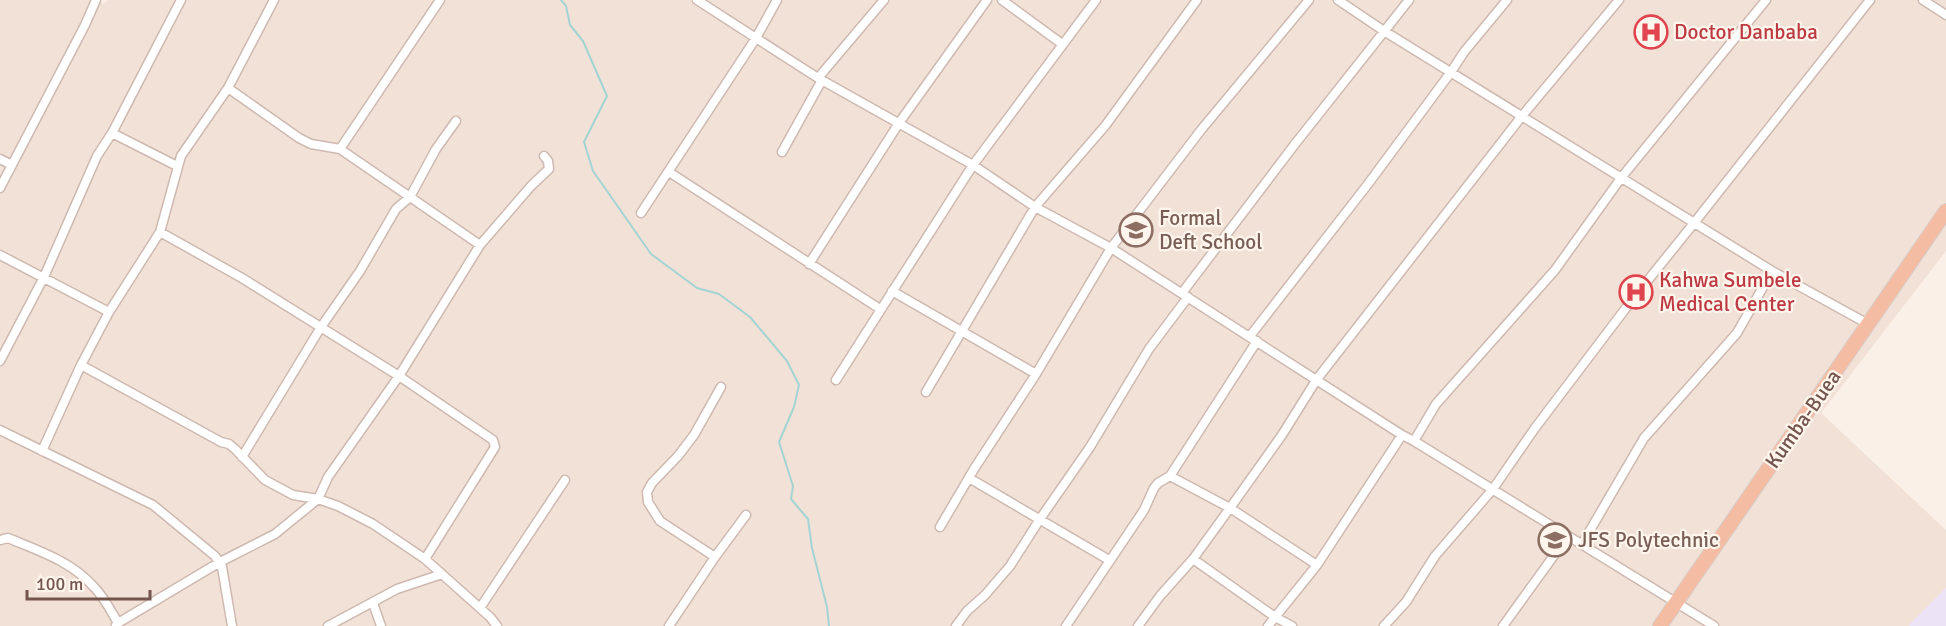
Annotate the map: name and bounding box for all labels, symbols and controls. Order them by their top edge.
hospital icon: Doctor Danbaba [1633,14,1669,50]
place label: Doctor Danbaba [1674,19,1818,45]
place label: Formal Deft School [1159,205,1262,255]
school or university icon: Formal Deft School [1118,212,1154,248]
place label: Kahwa Sumbele Medical Center [1659,267,1801,317]
hospital icon: Kahwa Sumbele Medical Center [1618,274,1654,310]
street label: Kumba-Buea [1759,365,1847,473]
school or university icon: JFS Polytechnic [1537,522,1573,558]
place label: JFS Polytechnic [1578,527,1719,553]
scale bar [27,563,150,601]
text: 100 m [36,573,83,595]

